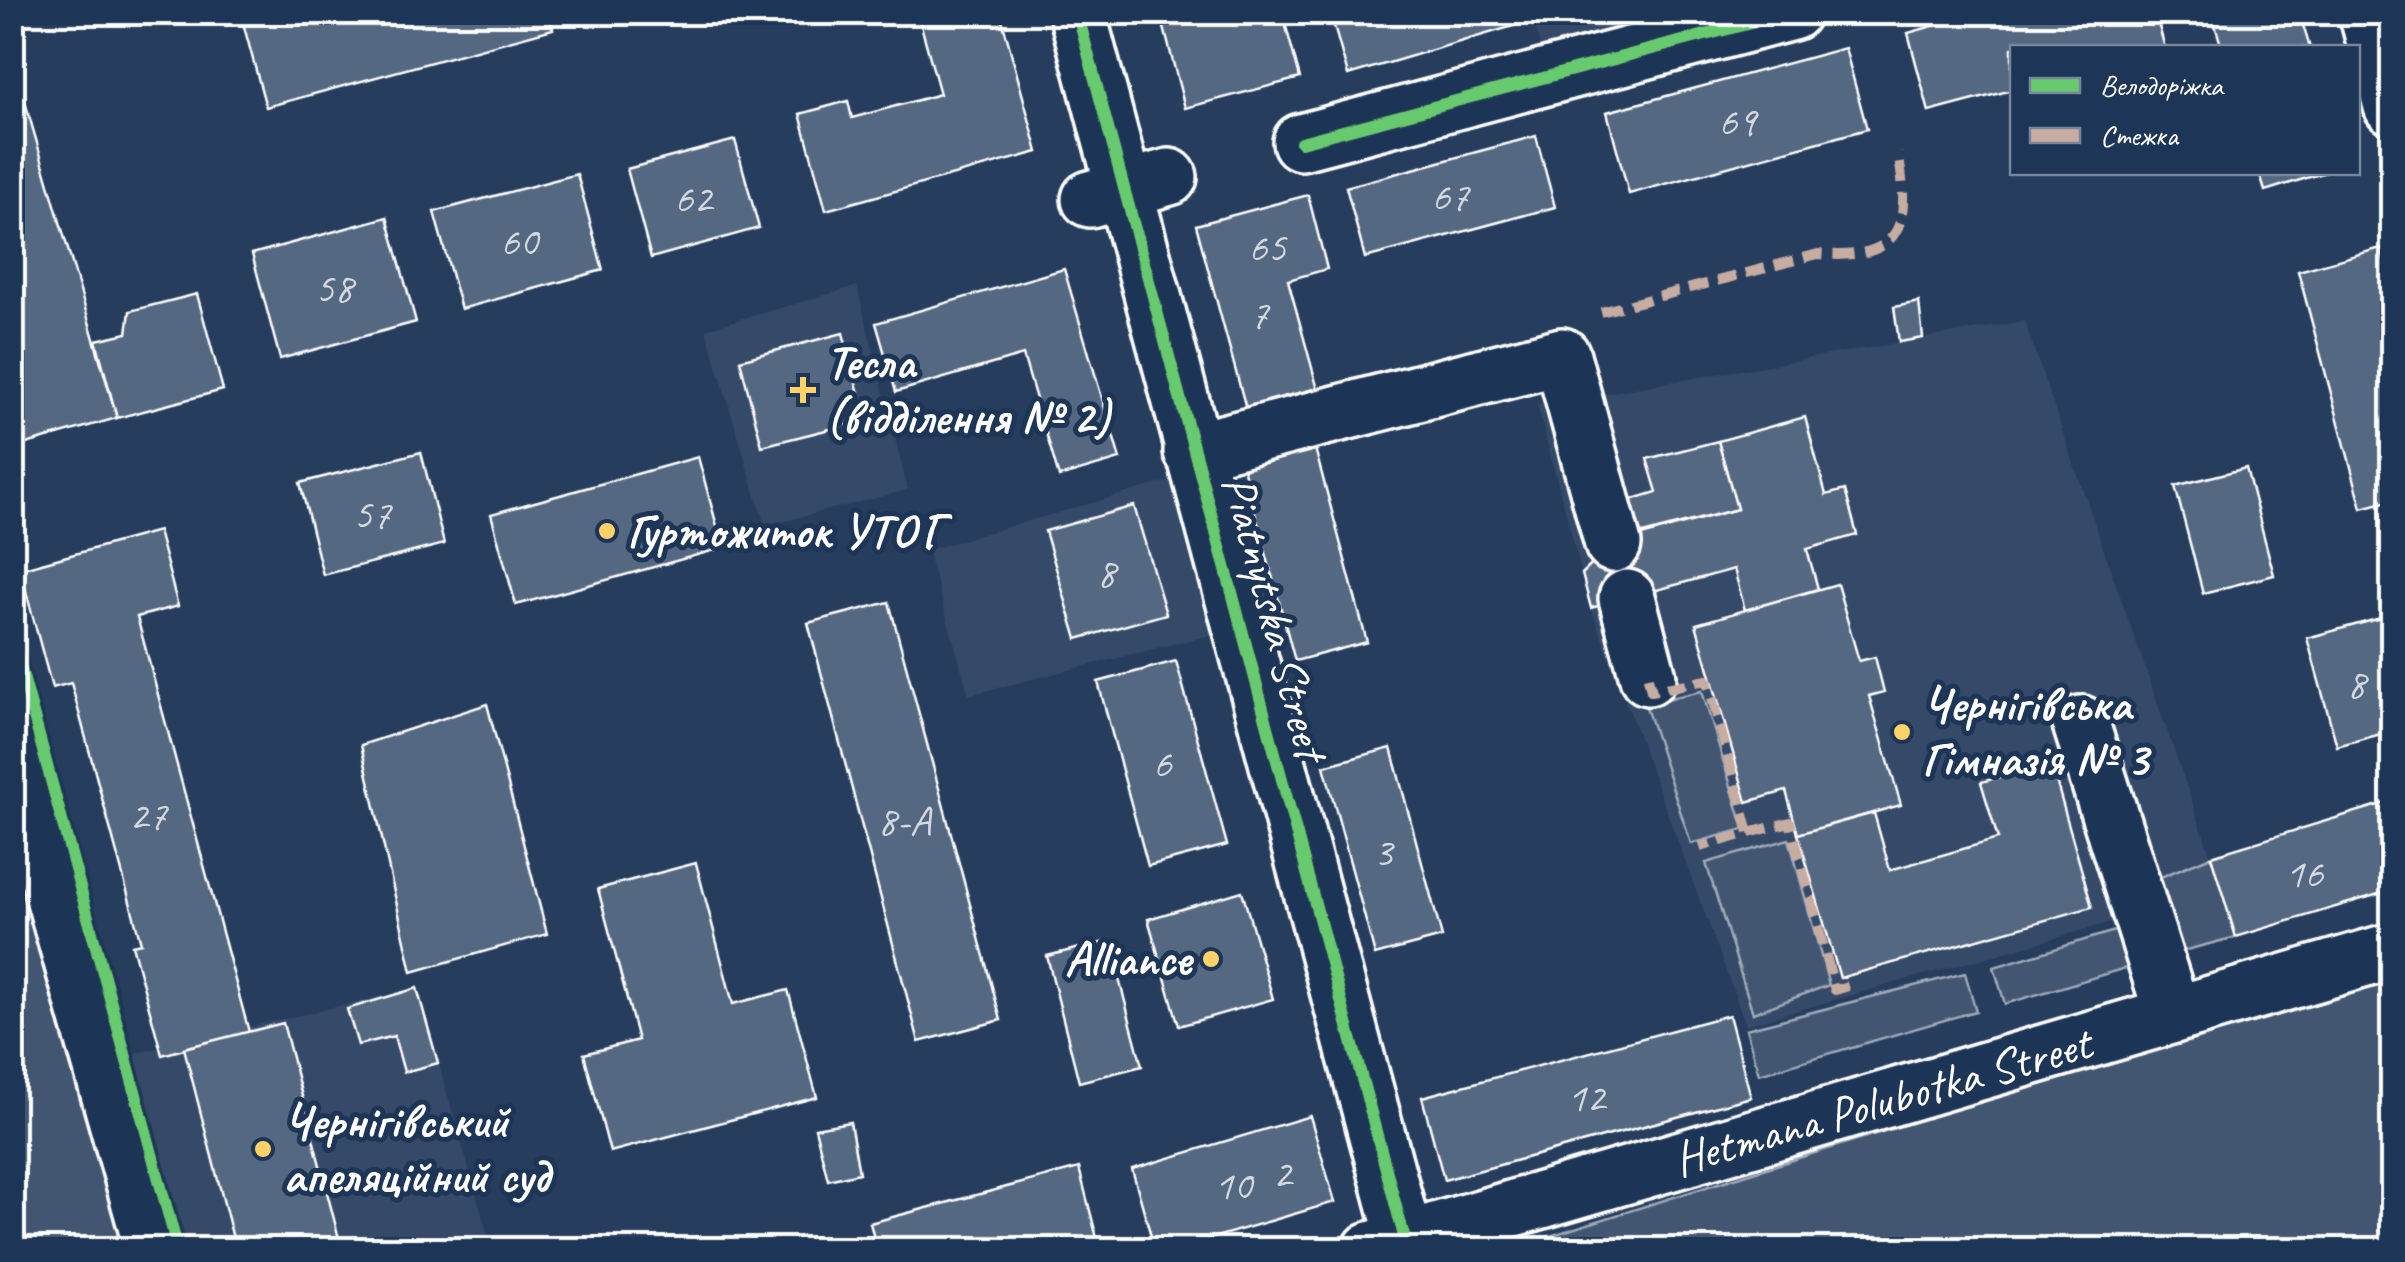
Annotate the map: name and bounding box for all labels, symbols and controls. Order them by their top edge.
legend [2010,45,2360,175]
text: Велодоріжка [2100,66,2225,104]
house number: 69 [1718,95,1759,148]
text: Стежка [2100,116,2180,154]
house number: 67 [1431,170,1471,223]
house number: 62 [674,172,715,225]
house number: 60 [500,215,541,268]
house number: 65 [1248,221,1288,274]
house number: 58 [315,262,357,315]
house number: 7 [1250,288,1271,341]
place label: Тесла (відділення № 2) [826,332,1113,447]
marker: Тесла (відділення № 2) [790,377,816,403]
street label: Piatnytska Street [1208,468,1343,772]
house number: 57 [353,488,393,541]
place label: Гуртожиток УТОГ [627,501,953,561]
marker: Гуртожиток УТОГ [596,520,618,542]
house number: 8 [1097,547,1120,600]
house number: 8 [2347,658,2370,711]
place label: Чернігівська Гімназія № 3 [1922,674,2152,789]
marker: Чернігівська Гімназія № 3 [1891,721,1913,743]
house number: 6 [1153,737,1173,790]
house number: 27 [129,789,169,842]
house number: 8-А [877,795,933,848]
house number: 3 [1374,826,1396,879]
house number: 16 [2285,847,2324,900]
place label: Alliance [1065,929,1195,989]
marker: Alliance [1200,948,1222,970]
street label: Hetmana Polubotka Street [1667,1012,2101,1189]
house number: 12 [1567,1071,1608,1124]
place label: Чернігівський апеляційний суд [283,1091,553,1206]
marker: Чернігівський апеляційний суд [252,1138,274,1160]
house number: 2 [1273,1147,1295,1200]
house number: 10 [1214,1159,1255,1212]

